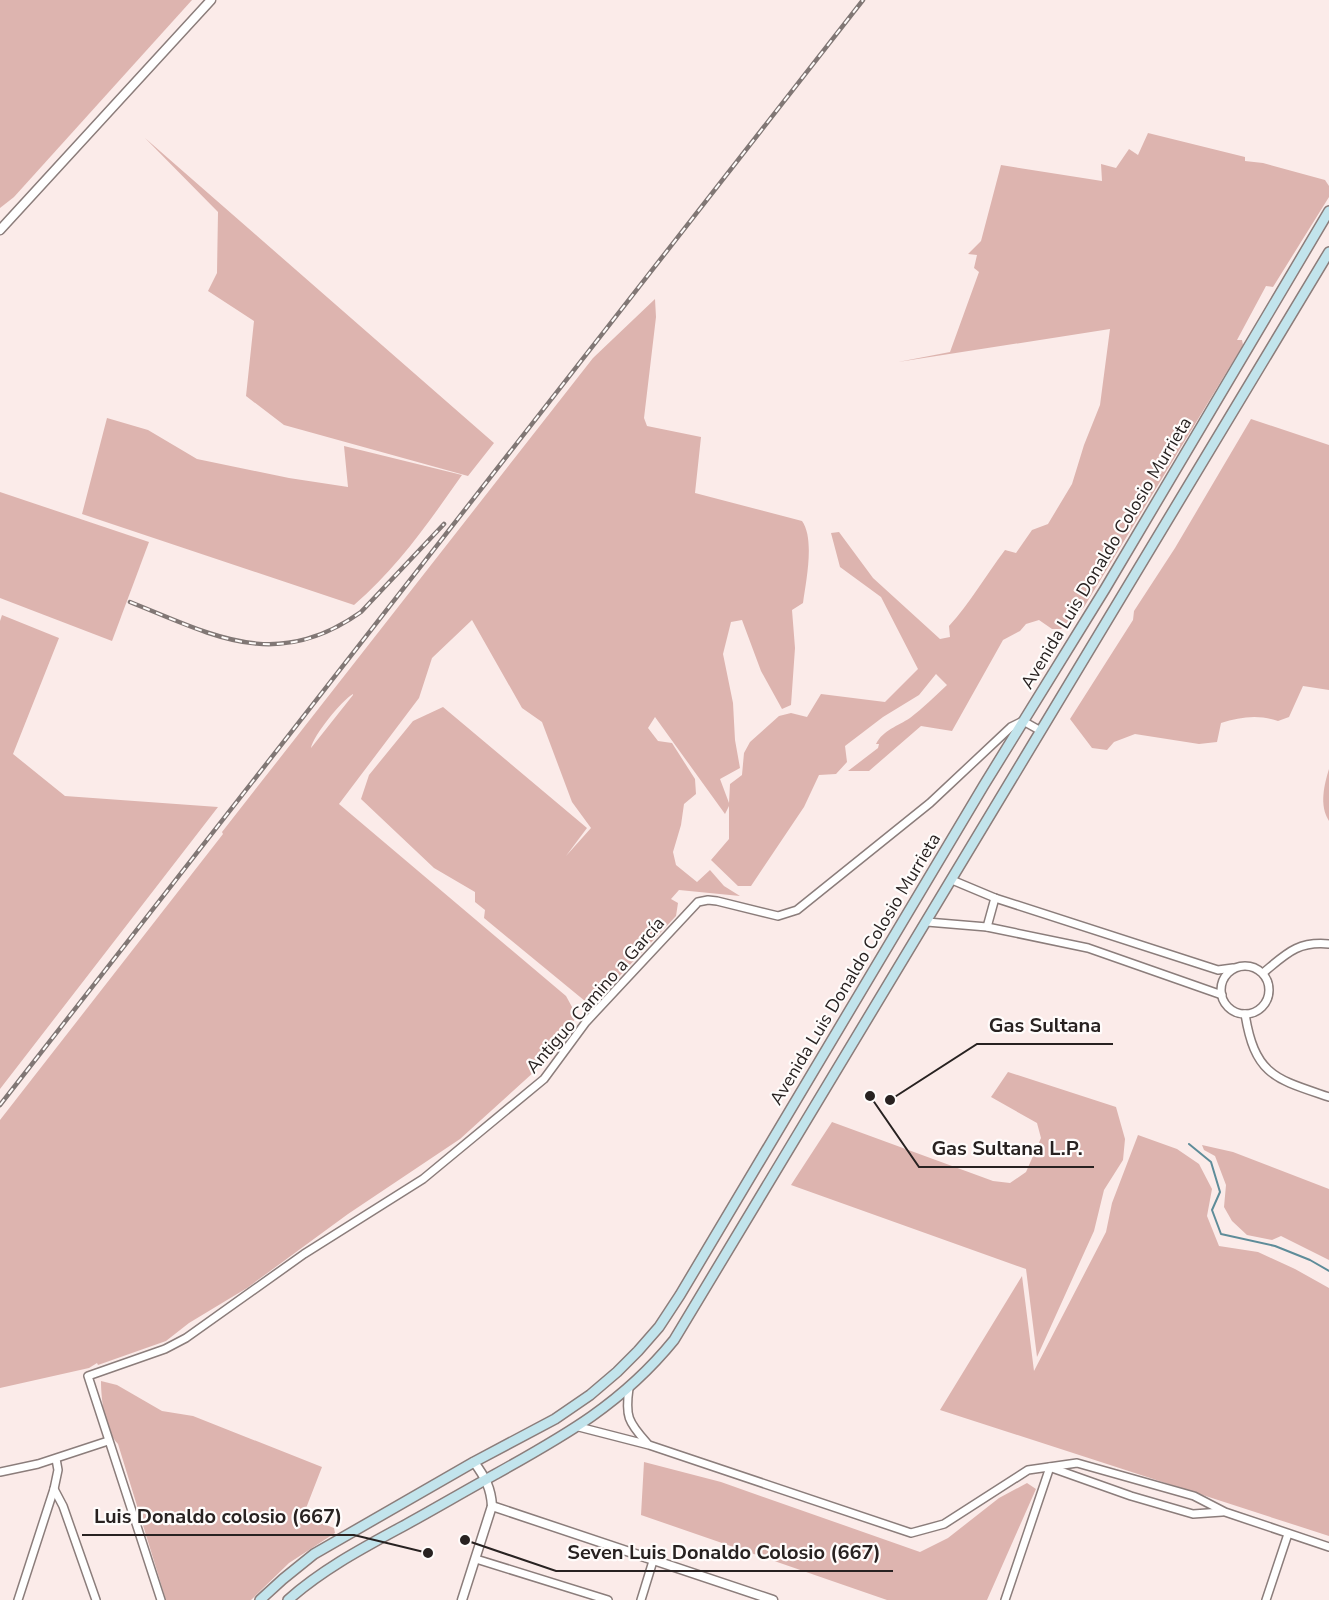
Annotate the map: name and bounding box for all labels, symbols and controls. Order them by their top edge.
street label: Avenida Luis Donaldo Colosio Murrieta [1015,413,1197,693]
street label: Avenida Luis Donaldo Colosio Murrieta [764,829,946,1109]
street label: Antiguo Camino a García [520,912,670,1078]
callout: Gas Sultana [977,1006,1113,1044]
text: Gas Sultana [989,1012,1101,1039]
callout: Gas Sultana L.P. [919,1129,1094,1167]
text: Gas Sultana L.P. [931,1135,1083,1162]
callout: Luis Donaldo colosio (667) [82,1497,354,1535]
text: Luis Donaldo colosio (667) [94,1503,342,1530]
callout: Seven Luis Donaldo Colosio (667) [556,1533,893,1571]
text: Seven Luis Donaldo Colosio (667) [567,1539,881,1566]

